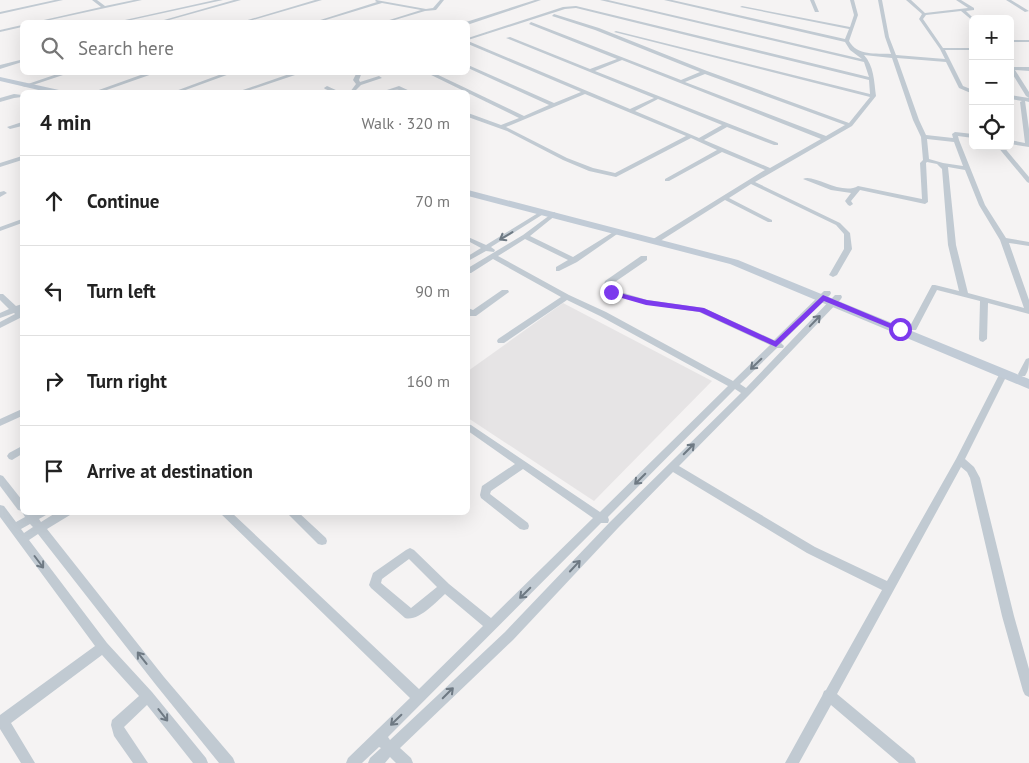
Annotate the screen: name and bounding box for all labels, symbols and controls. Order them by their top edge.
map controls [969,15,1014,150]
button: + [969,15,1014,60]
search box [20,20,470,75]
icon: search [38,34,66,62]
text: Search here [78,36,174,60]
button: − [969,60,1014,105]
button: locate [969,105,1014,150]
text: 4 min [40,109,91,136]
text: Walk · 320 m [361,113,450,133]
icon: ahead [40,187,68,215]
text: Continue [87,189,159,213]
text: 70 m [415,191,450,211]
one-way arrow [499,232,513,242]
icon: left [40,277,68,305]
text: Turn left [87,279,156,303]
text: 90 m [415,281,450,301]
route end [600,281,623,304]
one-way arrow [809,315,821,327]
route start [889,318,912,341]
one-way arrow [750,358,762,370]
icon: right [40,367,68,395]
text: Turn right [87,369,167,393]
text: 160 m [407,371,450,391]
one-way arrow [682,444,694,456]
icon: arrive [40,457,68,485]
text: Arrive at destination [87,459,253,483]
one-way arrow [634,473,646,485]
one-way arrow [34,555,44,569]
one-way arrow [569,560,581,572]
one-way arrow [518,587,531,599]
one-way arrow [137,651,147,665]
one-way arrow [442,687,454,699]
one-way arrow [158,709,169,722]
one-way arrow [391,713,403,725]

